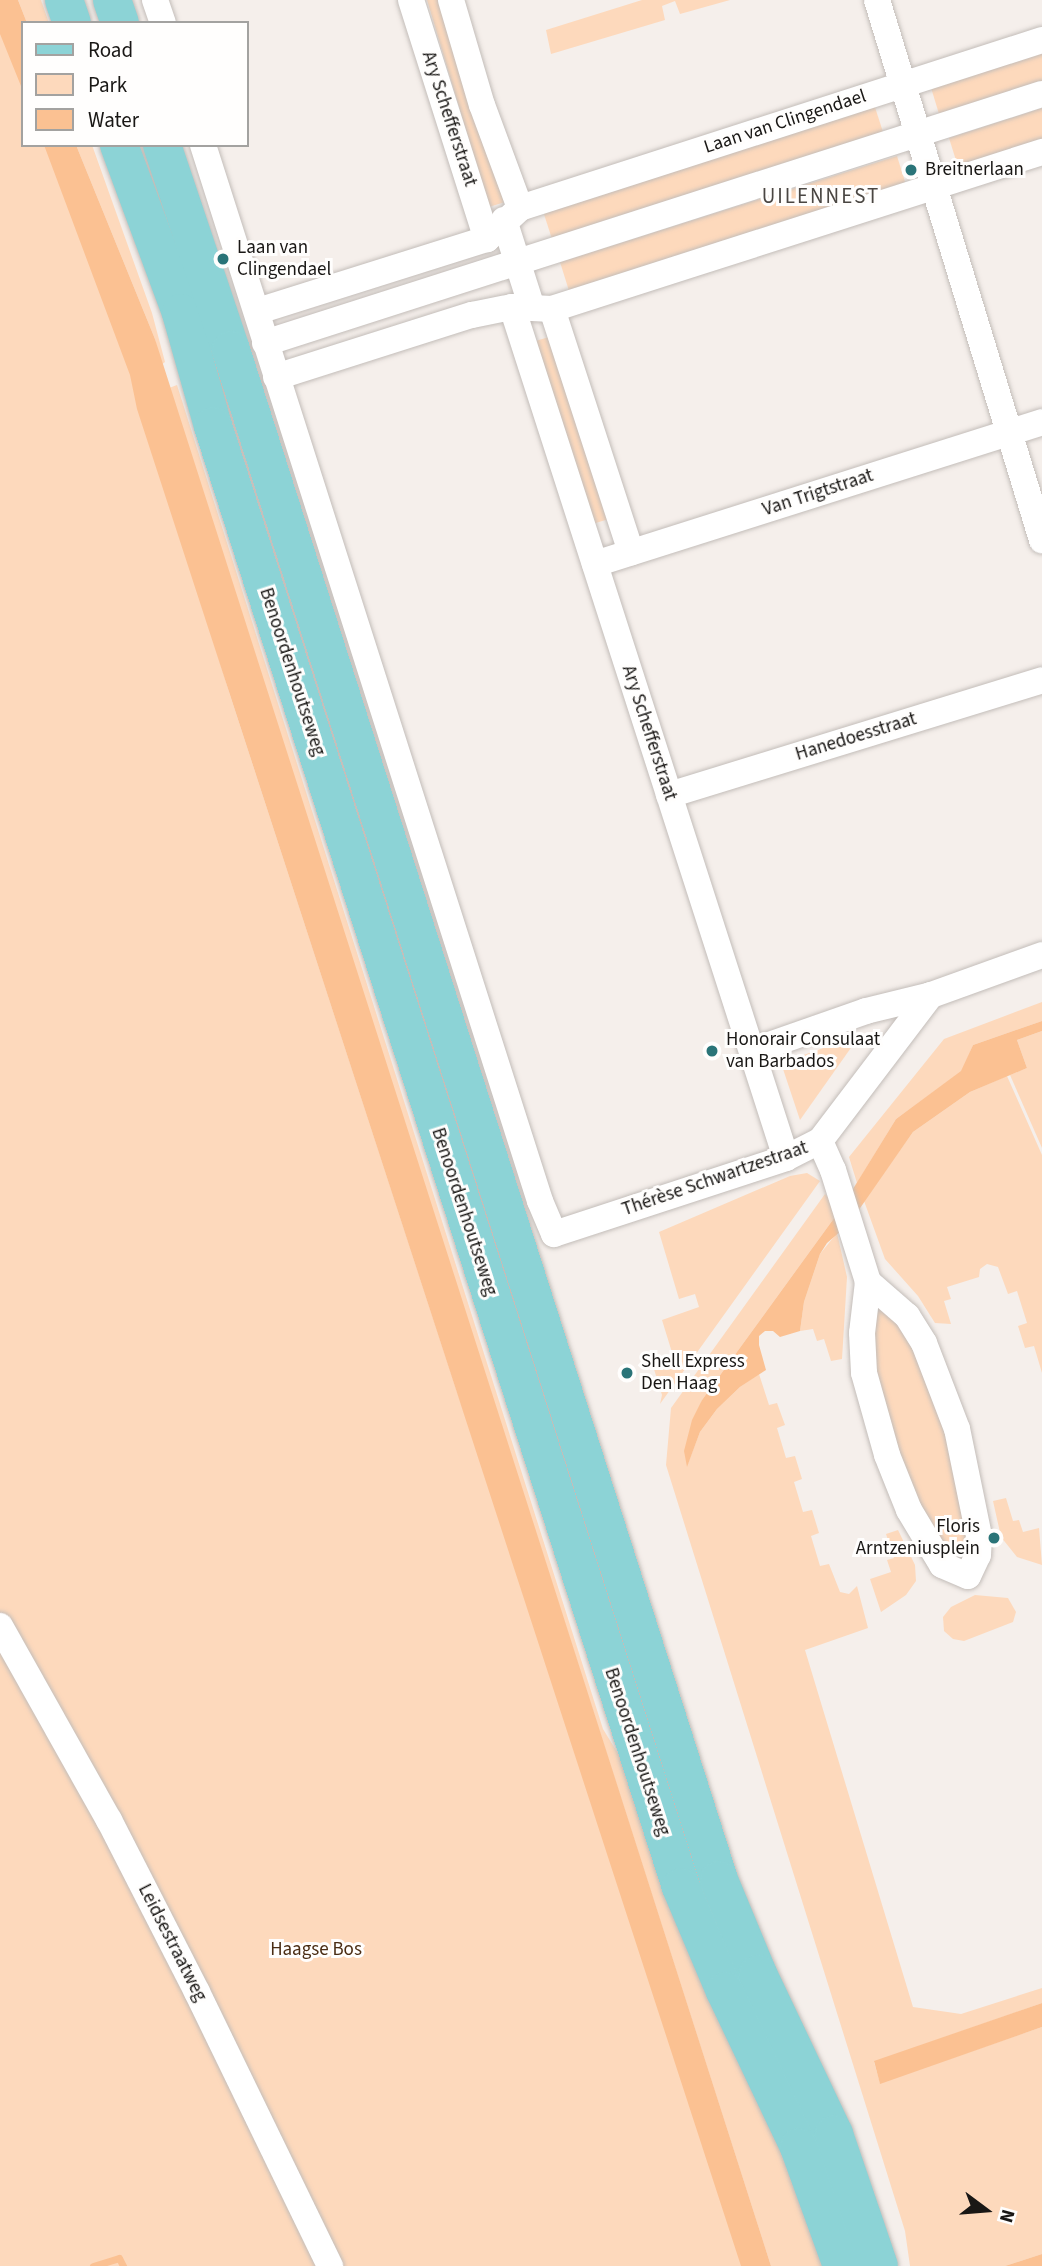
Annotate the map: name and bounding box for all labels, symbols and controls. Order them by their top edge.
legend [21,21,248,147]
text: Road [88,35,133,65]
street label: Ary Schefferstraat [416,49,482,189]
text: Park [88,70,127,100]
street label: Laan van Clingendael [701,85,869,159]
text: Water [88,105,139,135]
place label: Breitnerlaan [925,159,1024,181]
marker: Breitnerlaan [903,162,919,178]
district label: UILENNEST [763,183,879,209]
place label: Laan van Clingendael [237,237,331,281]
marker: Laan van Clingendael [215,251,231,267]
street label: Van Trigtstraat [760,464,876,522]
street label: Benoordenhoutseweg [254,585,330,759]
street label: Ary Schefferstraat [616,663,682,803]
street label: Hanedoesstraat [793,708,919,766]
place label: Honorair Consulaat van Barbados [726,1029,880,1073]
marker: Honorair Consulaat van Barbados [704,1043,720,1059]
street label: Benoordenhoutseweg [426,1125,502,1299]
street label: Thérèse Schwartzestraat [619,1136,811,1222]
place label: Shell Express Den Haag [641,1351,745,1395]
marker: Shell Express Den Haag [619,1365,635,1381]
place label: Floris Arntzeniusplein [856,1516,980,1560]
marker: Floris Arntzeniusplein [986,1530,1002,1546]
street label: Benoordenhoutseweg [599,1665,675,1839]
street label: Leidsestraatweg [133,1880,211,2006]
park label: Haagse Bos [270,1939,362,1961]
north arrow [951,2175,1021,2245]
text: N [992,2206,1021,2226]

